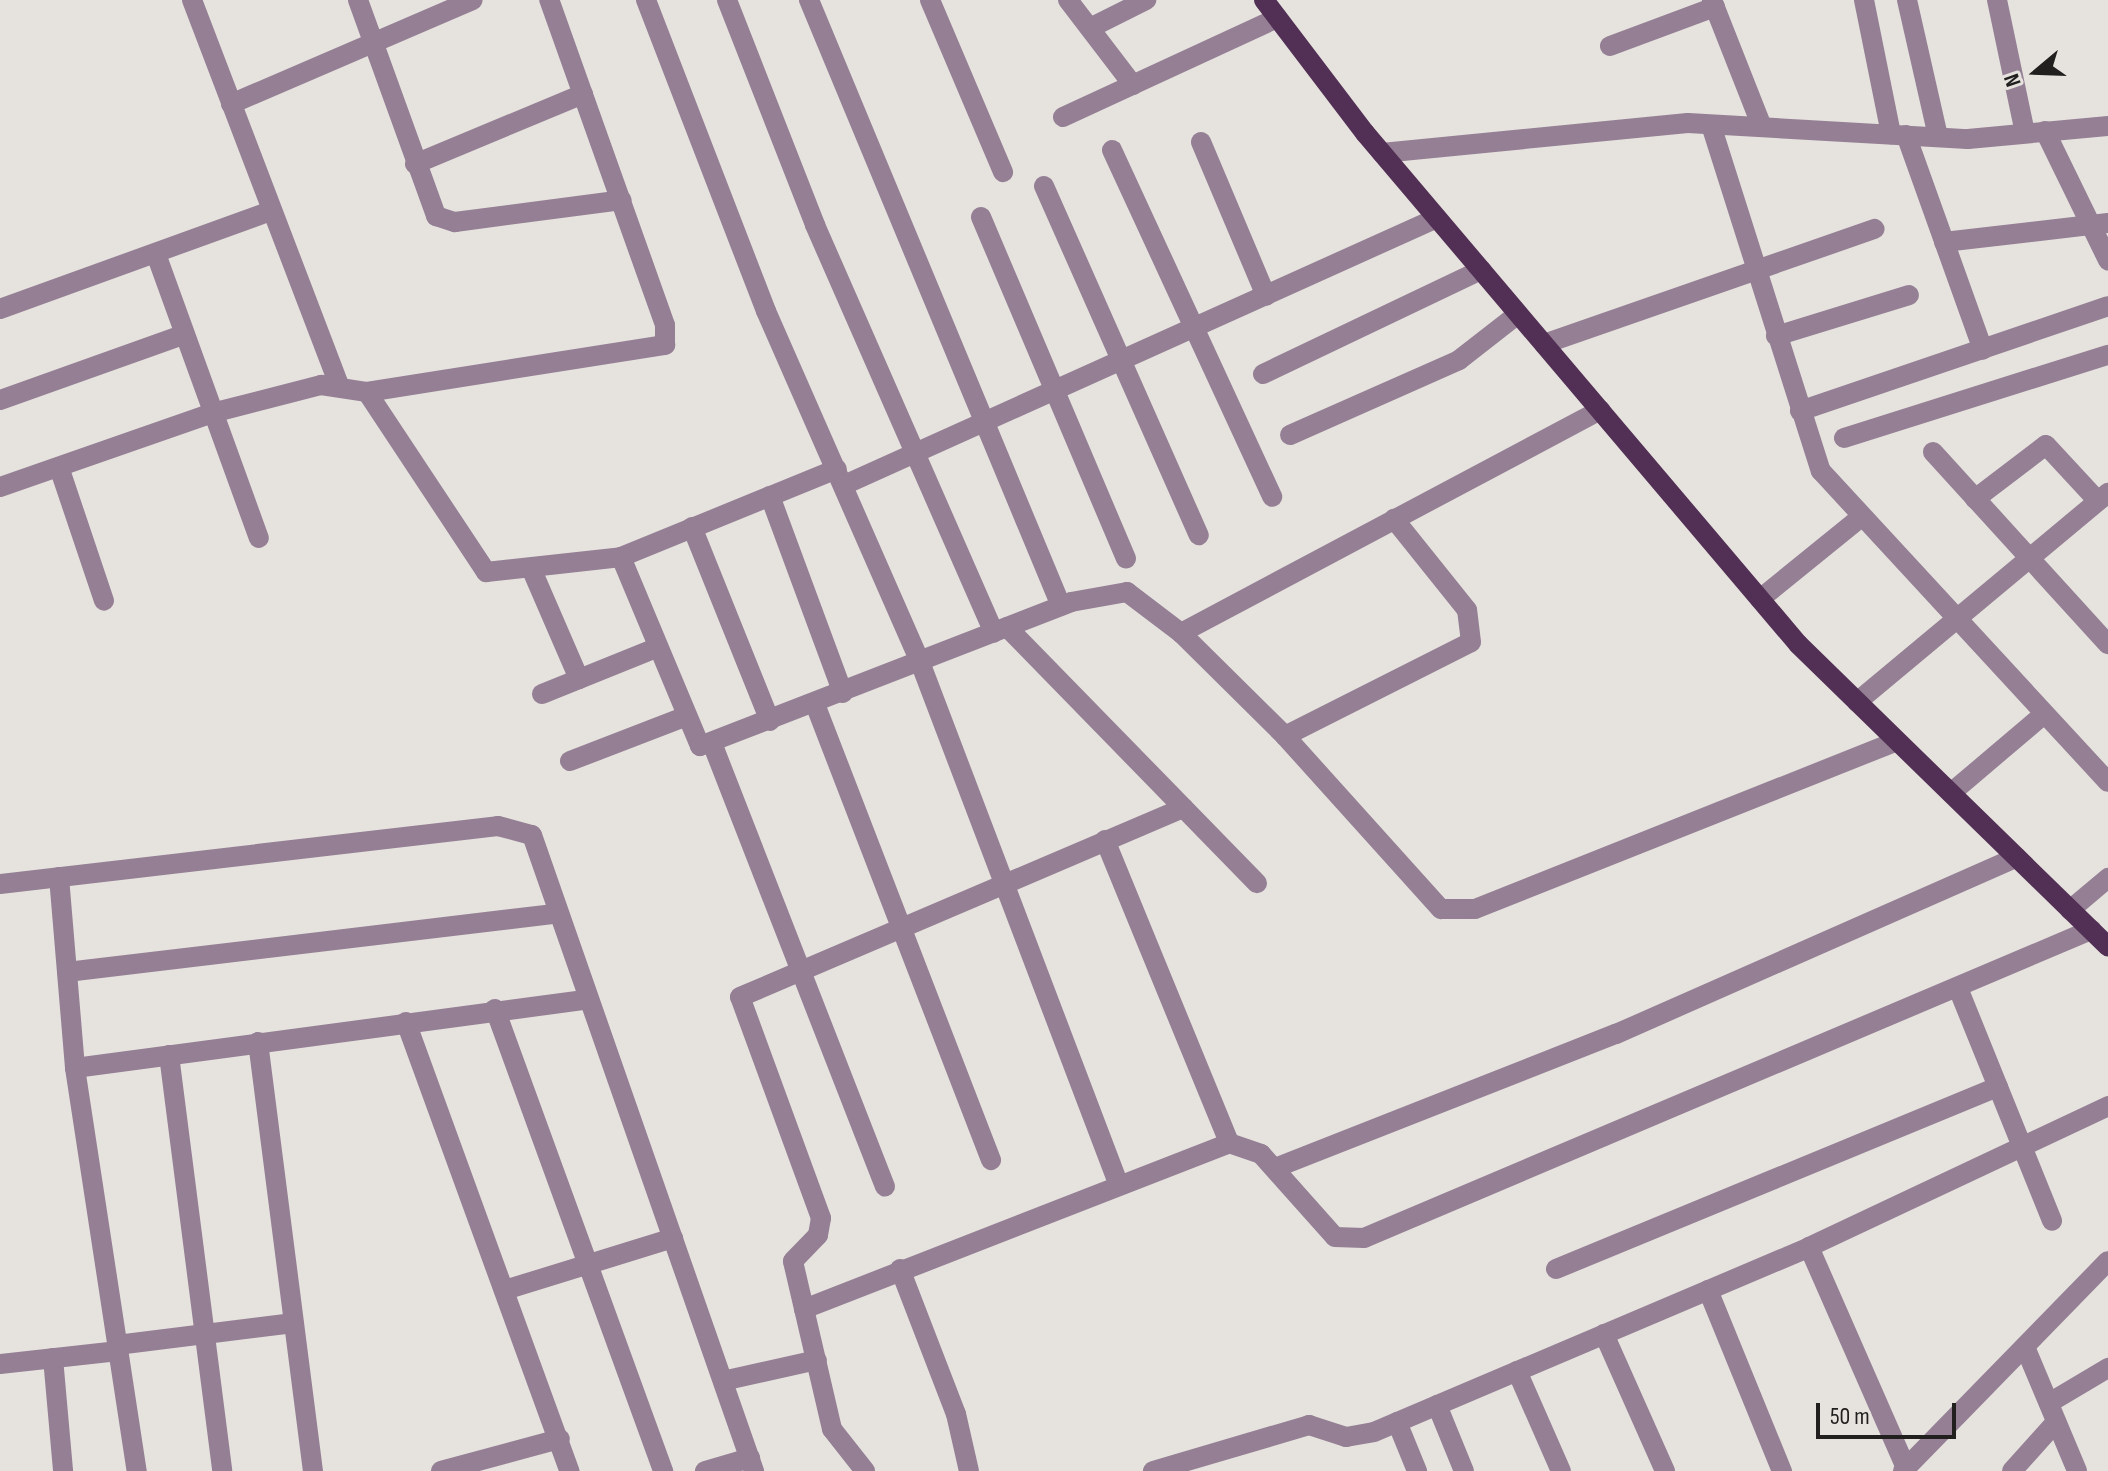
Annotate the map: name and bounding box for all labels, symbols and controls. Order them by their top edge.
north arrow [1996,32,2076,112]
text: N [1998,70,2028,90]
scale bar [1820,1387,1960,1437]
text: 50 m [1830,1402,1870,1431]

